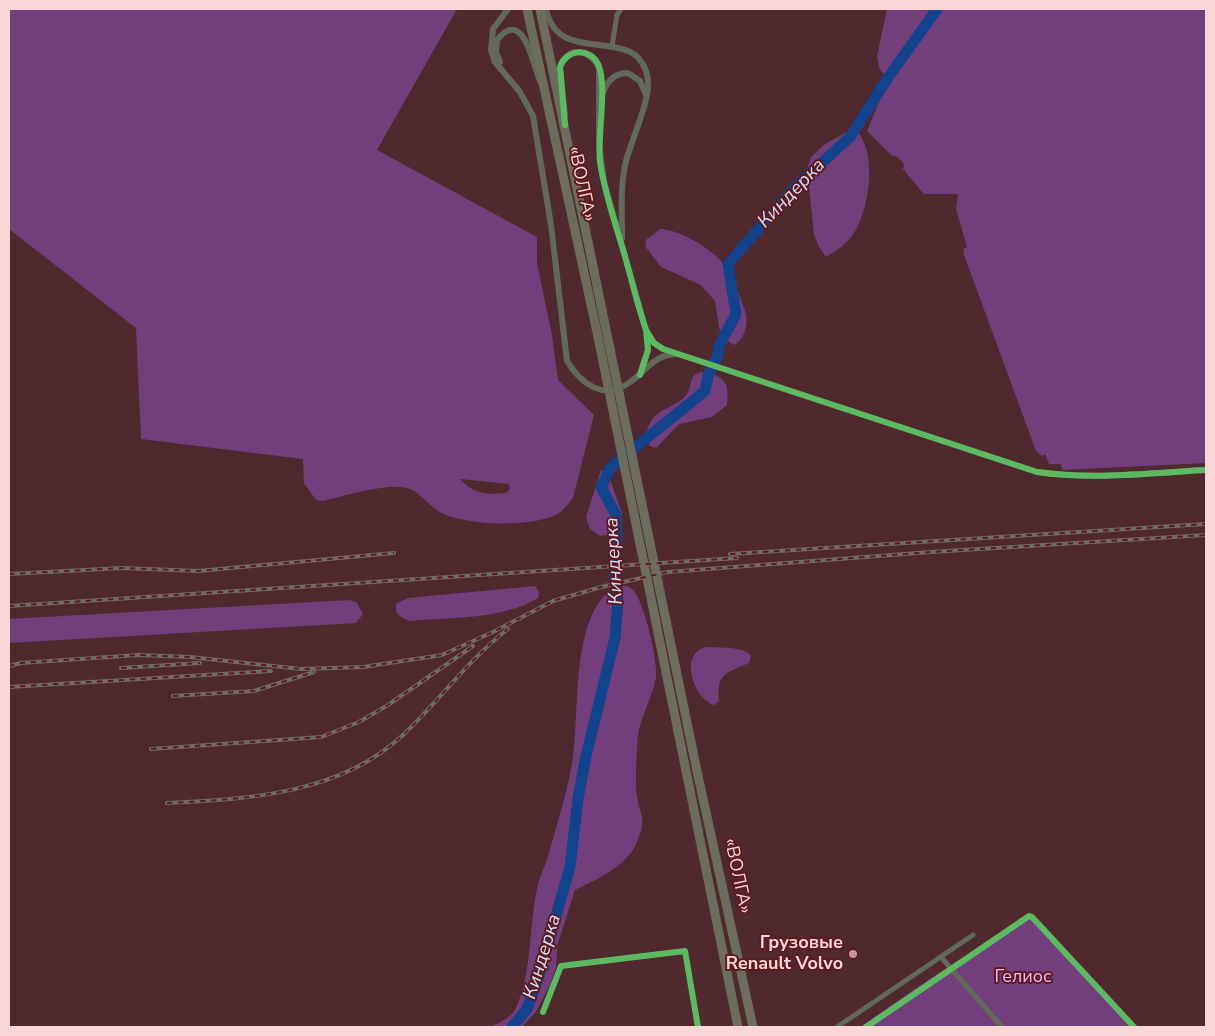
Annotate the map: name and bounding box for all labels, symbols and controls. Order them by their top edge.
street label: «ВОЛГА» [563,144,599,224]
water label: Киндерка [753,155,831,233]
water label: Киндерка [601,517,629,605]
street label: «ВОЛГА» [719,836,755,916]
water label: Киндерка [519,912,567,1002]
place label: Грузовые Renault Volvo [726,933,843,976]
marker: Грузовые Renault Volvo [847,948,859,960]
park label: Гелиос [995,967,1051,989]

